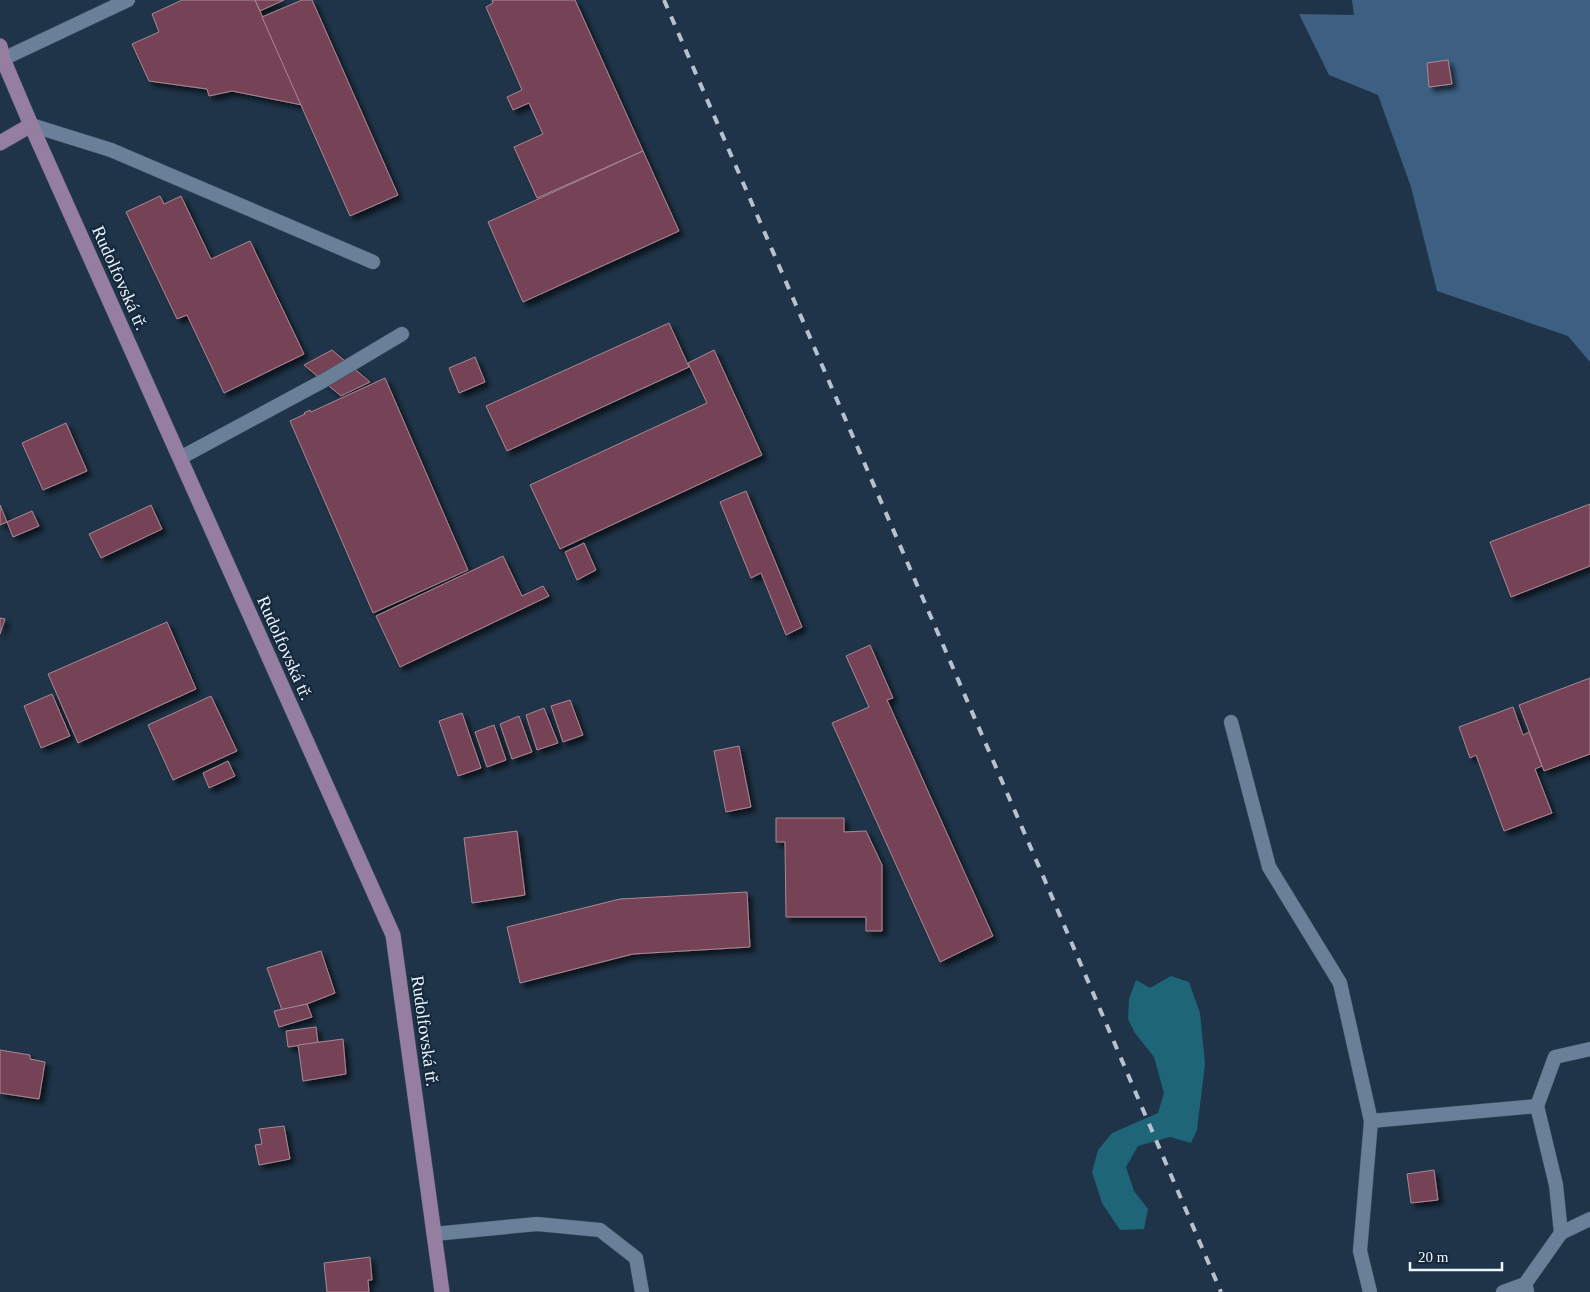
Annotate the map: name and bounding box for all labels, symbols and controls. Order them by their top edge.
street label: Rudolfovská tř. [88,223,152,333]
street label: Rudolfovská tř. [253,593,317,703]
street label: Rudolfovská tř. [407,974,443,1088]
scale bar [1410,1240,1502,1272]
text: 20 m [1418,1249,1449,1265]

